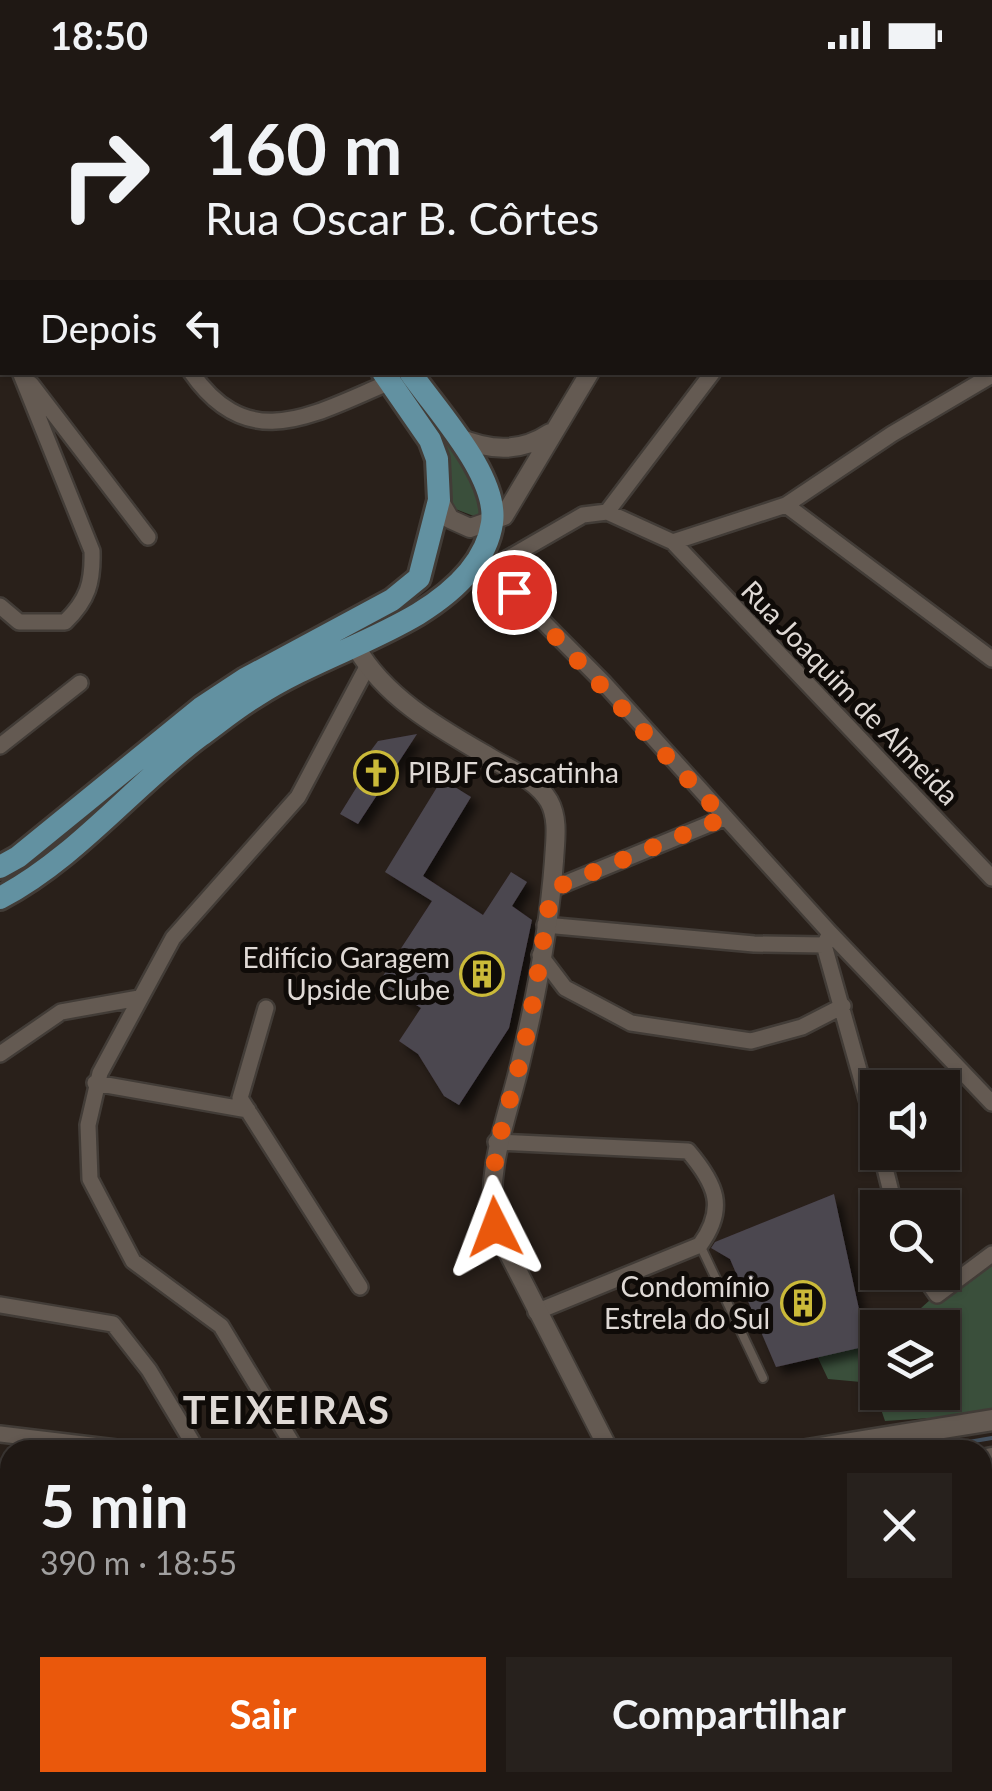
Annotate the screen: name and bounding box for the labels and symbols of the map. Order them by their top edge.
pin [472,550,557,635]
street label: Rua Joaquim de Almeida [735,573,967,811]
church icon: PIBJF Cascatinha [353,750,399,796]
place label: PIBJF Cascatinha [408,755,619,789]
place label: Edifício Garagem Upside Clube [243,940,450,1006]
building icon: Edifício Garagem Upside Clube [459,951,505,997]
position arrow [443,1175,547,1279]
place label: Condomínio Estrela do Sul [604,1269,770,1335]
building icon: Condomínio Estrela do Sul [780,1280,826,1326]
district label: TEIXEIRAS [183,1386,391,1432]

